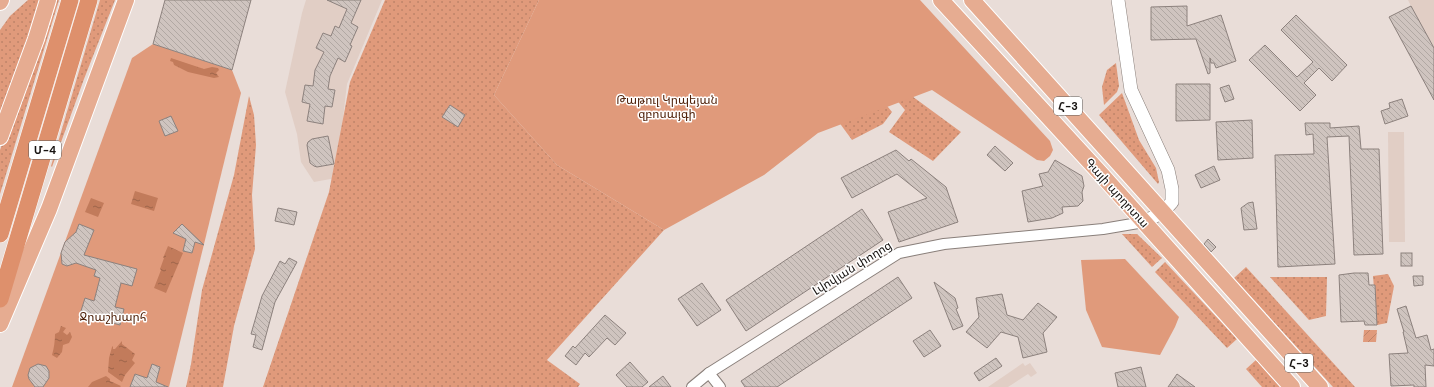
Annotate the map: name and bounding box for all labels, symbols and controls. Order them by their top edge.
park label: Թաթուլ Կրպեյան զբոսայգի [616,92,718,122]
road number: Հ-3 [1054,97,1082,115]
road number: Մ-4 [29,141,61,159]
street label: Գայի պողոտա [1082,155,1152,231]
street label: Լվովյան փողոց [809,237,895,299]
park label: Ջրաշխարհ [80,309,147,325]
road number: Հ-3 [1285,354,1313,372]

